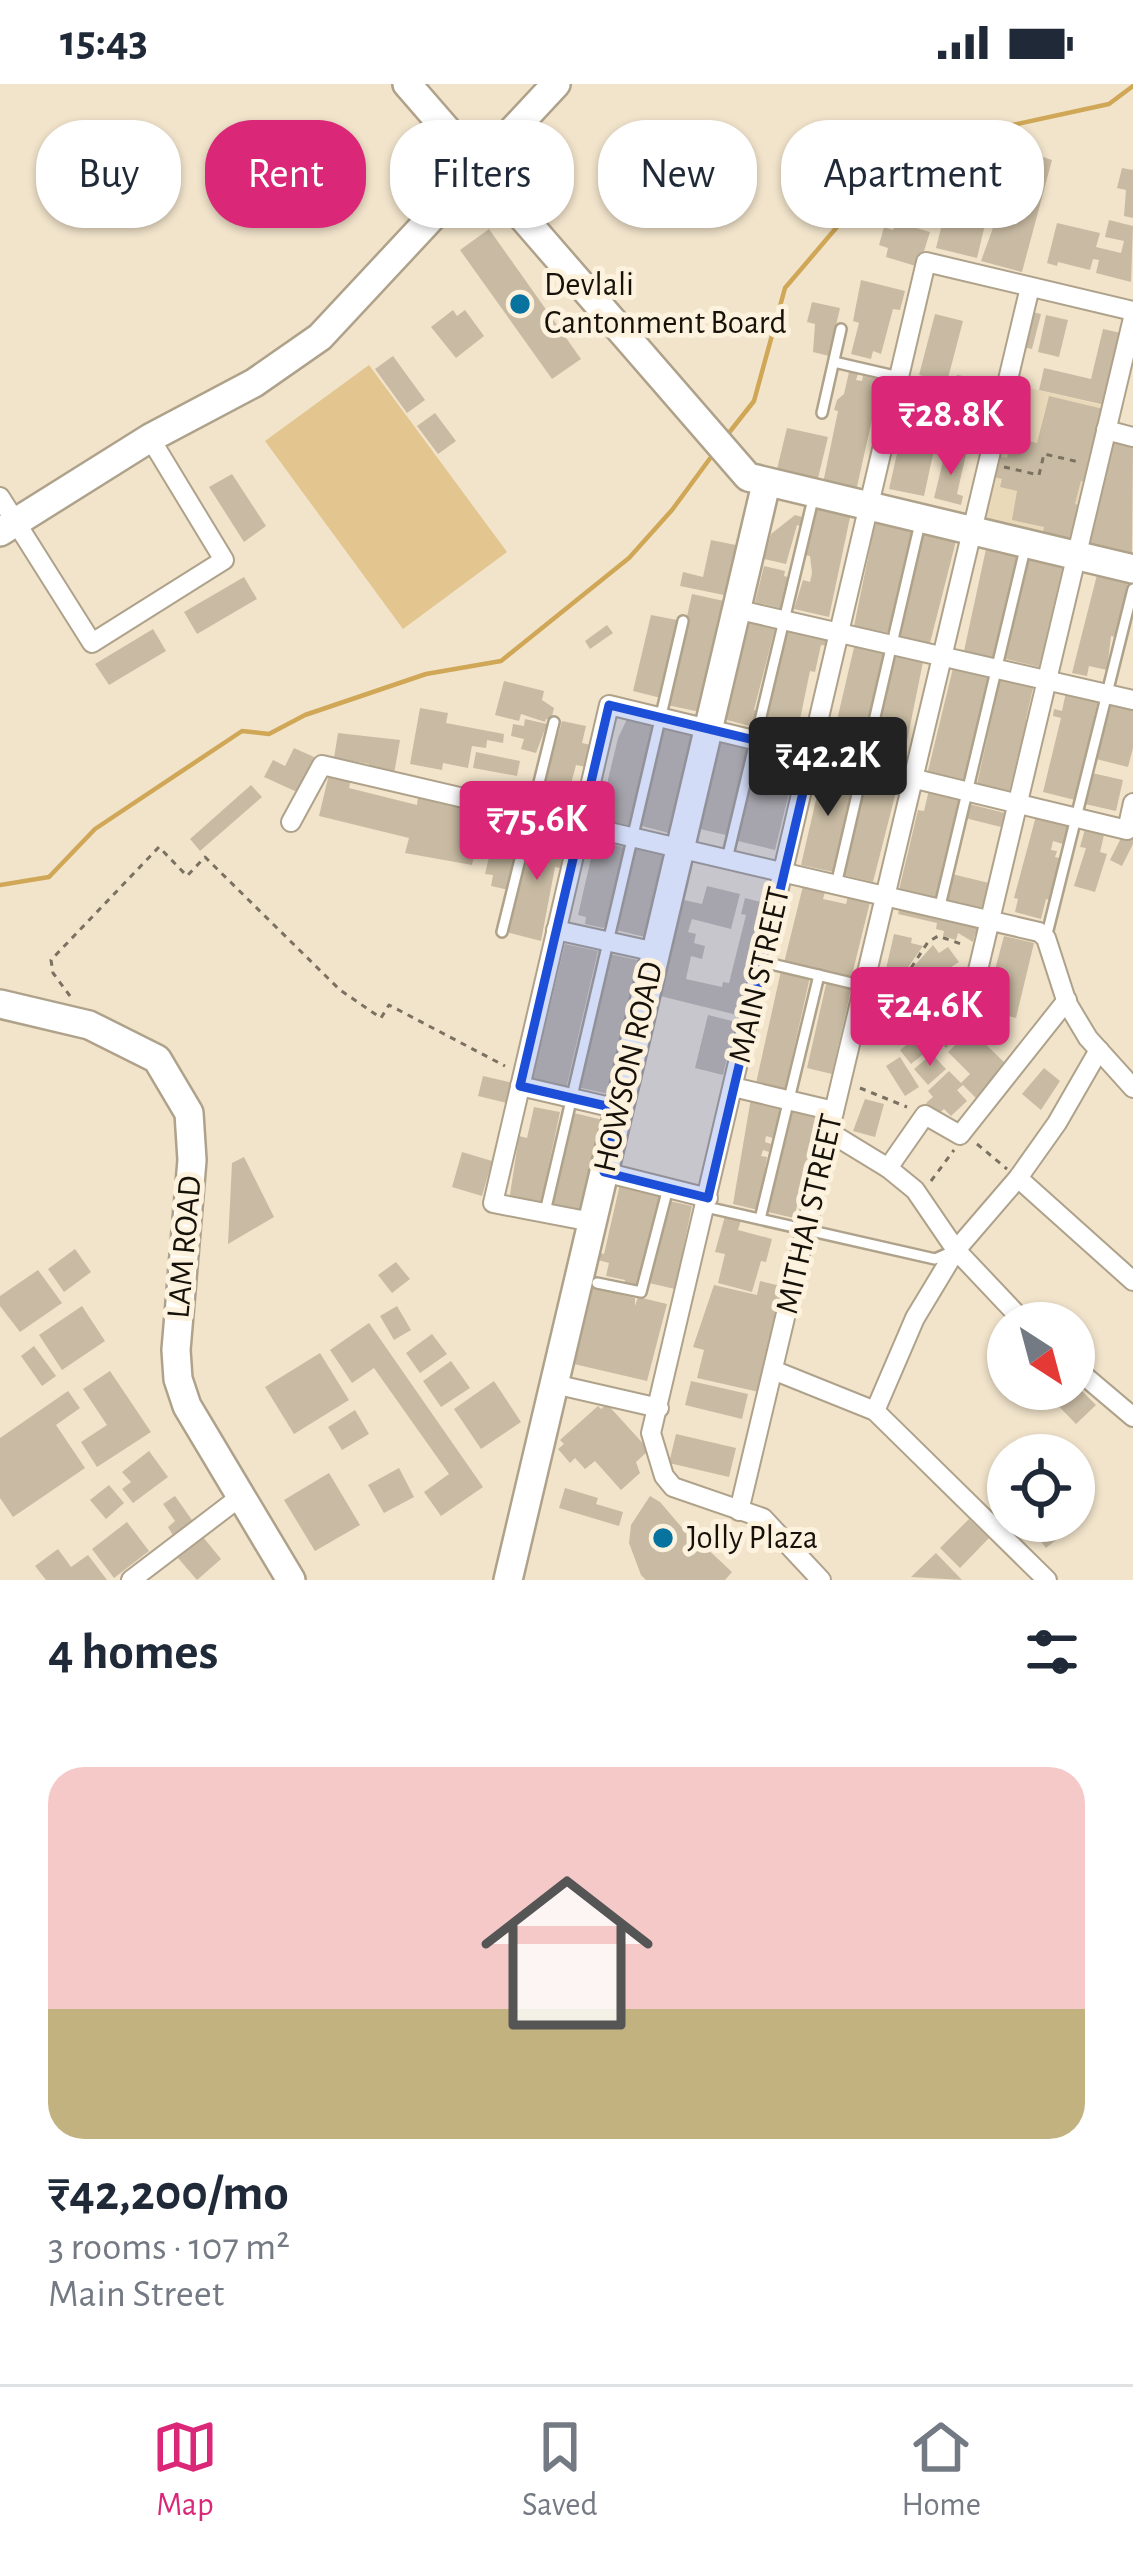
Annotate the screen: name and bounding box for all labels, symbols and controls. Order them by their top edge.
text: 15:43 [60,19,148,64]
chip: Buy [36,120,181,228]
chip: Rent [205,120,366,228]
chip: Filters [390,120,574,228]
chip: New [598,120,757,228]
chip: Apartment [781,120,1044,228]
place label: Devlali Cantonment Board [544,269,787,340]
marker: Devlali Cantonment Board [507,291,533,317]
pin: ₹28.8K [853,376,1049,478]
text: ₹28.8K [899,395,1003,434]
pin: ₹42.2K [730,717,926,819]
text: ₹42.2K [776,736,880,775]
pin: ₹75.6K [439,781,635,883]
text: ₹75.6K [487,800,587,839]
street label: MAIN STREET [724,884,796,1066]
street label: HOWSON ROAD [589,959,669,1175]
pin: ₹24.6K [832,967,1028,1069]
text: ₹24.6K [878,986,982,1025]
street label: MITHAI STREET [771,1111,849,1317]
street label: LAM ROAD [162,1174,208,1320]
north arrow [987,1302,1095,1410]
map controls [987,1302,1095,1542]
button: locate [987,1434,1095,1542]
place label: Jolly Plaza [687,1522,818,1555]
marker: Jolly Plaza [650,1525,676,1551]
icon: filters [1019,1619,1085,1685]
text: 4 homes [48,1627,218,1678]
icon: home [459,1845,675,2061]
text: ₹42,200/mo [48,2168,289,2219]
text: 3 rooms · 107 m² [48,2228,290,2267]
text: Main Street [48,2275,224,2314]
tab: Map [152,2414,218,2526]
tab: Saved [522,2414,598,2526]
tab: Home [902,2414,981,2526]

